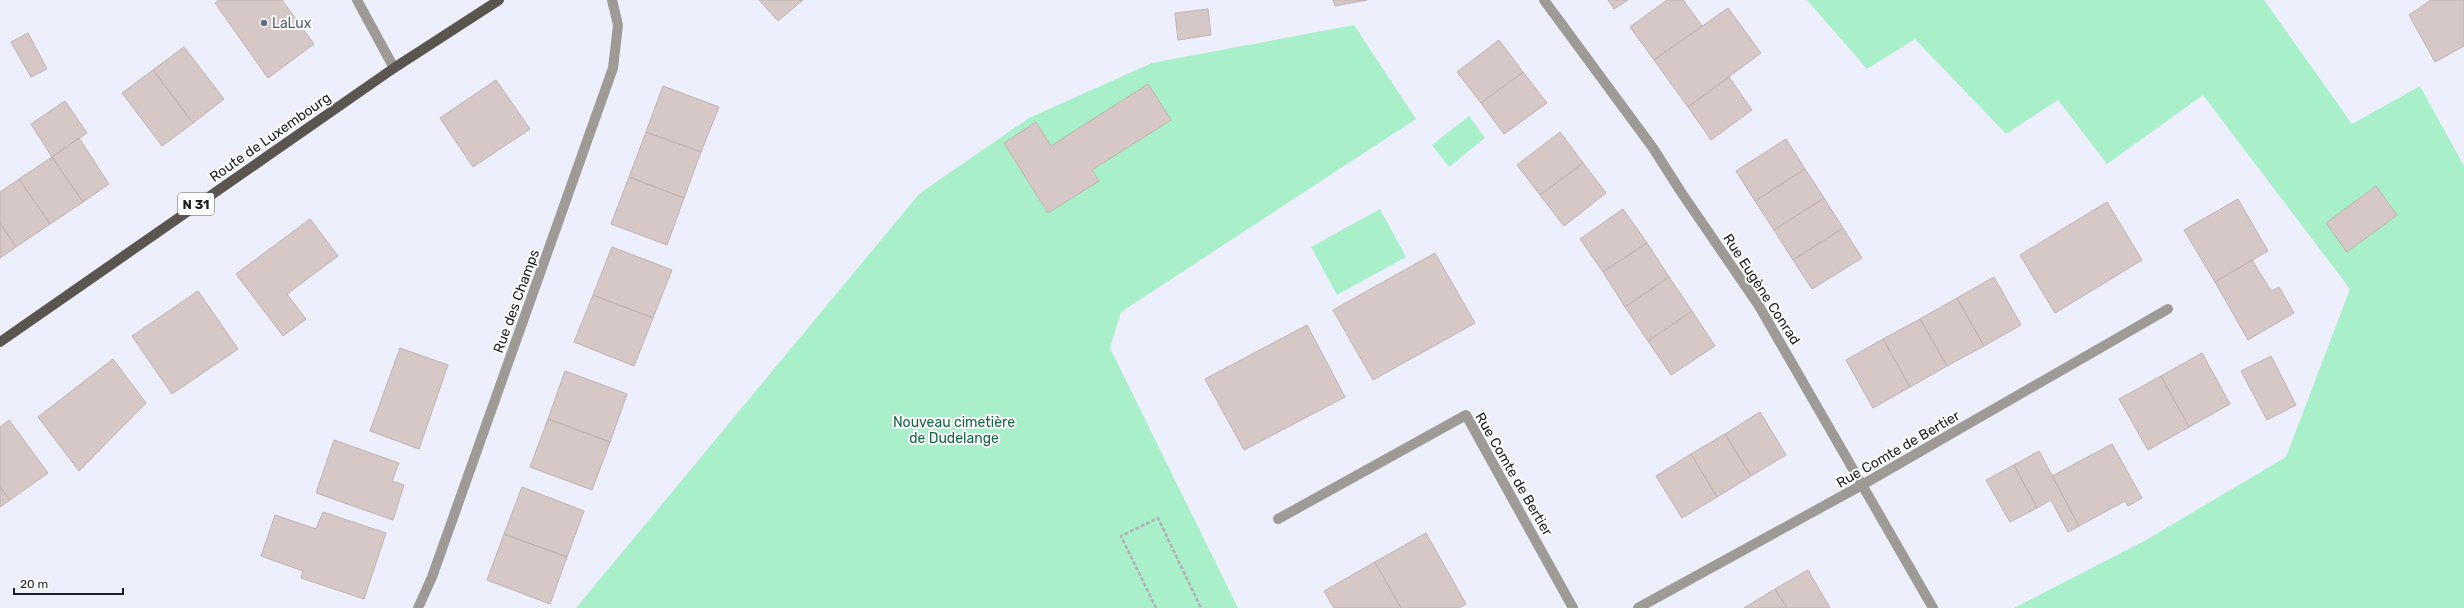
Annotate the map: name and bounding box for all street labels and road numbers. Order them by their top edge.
street label: Route de Luxembourg [206,89,334,186]
road number: N 31 [178,193,214,215]
street label: Rue Eugène Conrad [1719,231,1804,348]
street label: Rue des Champs [490,247,543,355]
street label: Rue Comte de Bertier [1834,407,1963,492]
street label: Rue Comte de Bertier [1471,410,1556,539]

